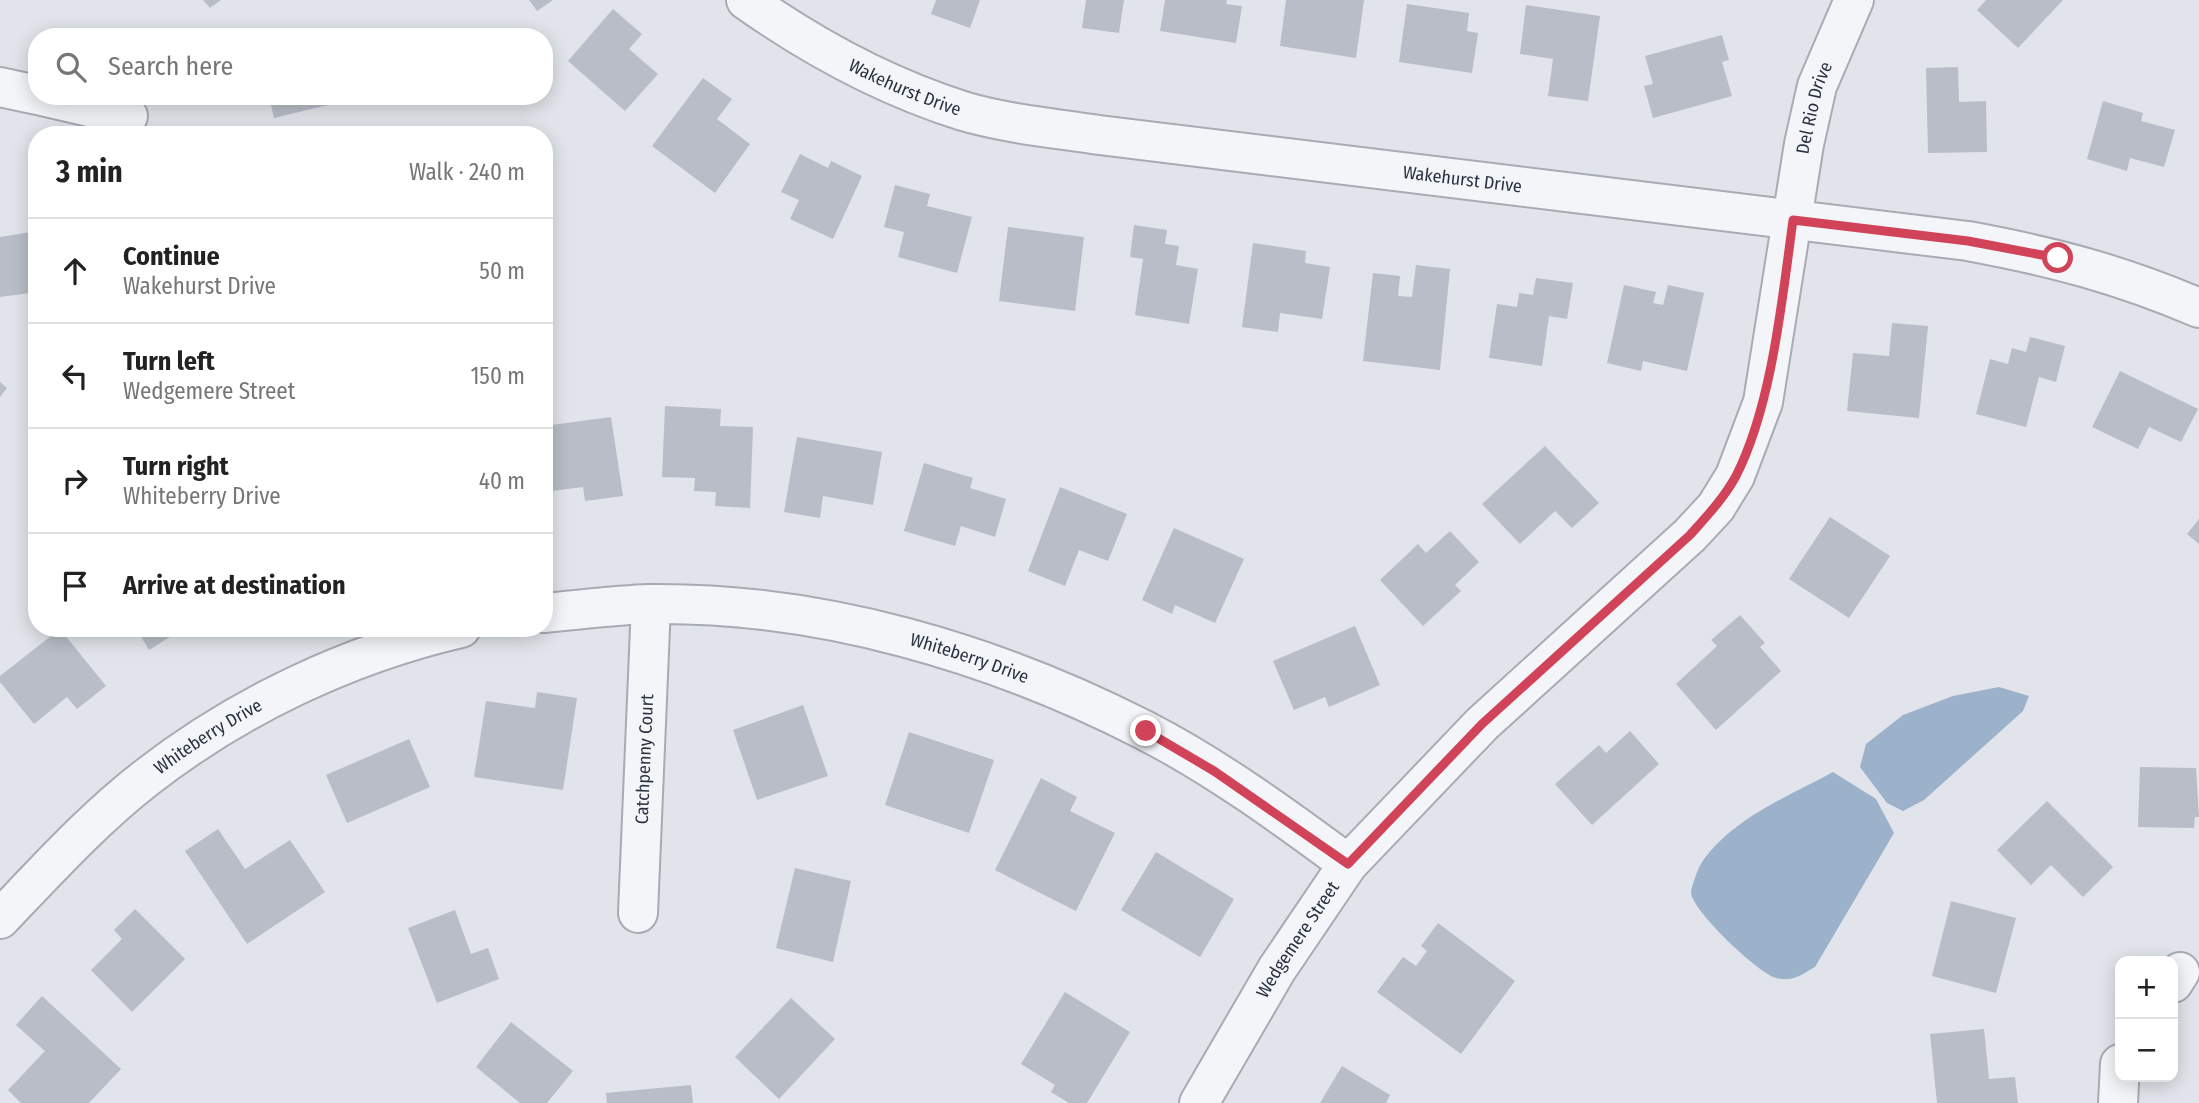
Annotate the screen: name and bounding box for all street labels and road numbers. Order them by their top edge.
street label: Wakehurst Drive [845,54,964,121]
street label: Del Rio Drive [1792,58,1837,155]
street label: Wakehurst Drive [1402,161,1523,198]
street label: Whiteberry Drive [908,628,1032,688]
street label: Whiteberry Drive [150,694,266,779]
street label: Catchpenny Court [631,694,658,825]
street label: Wedgemere Street [1252,877,1344,1002]

